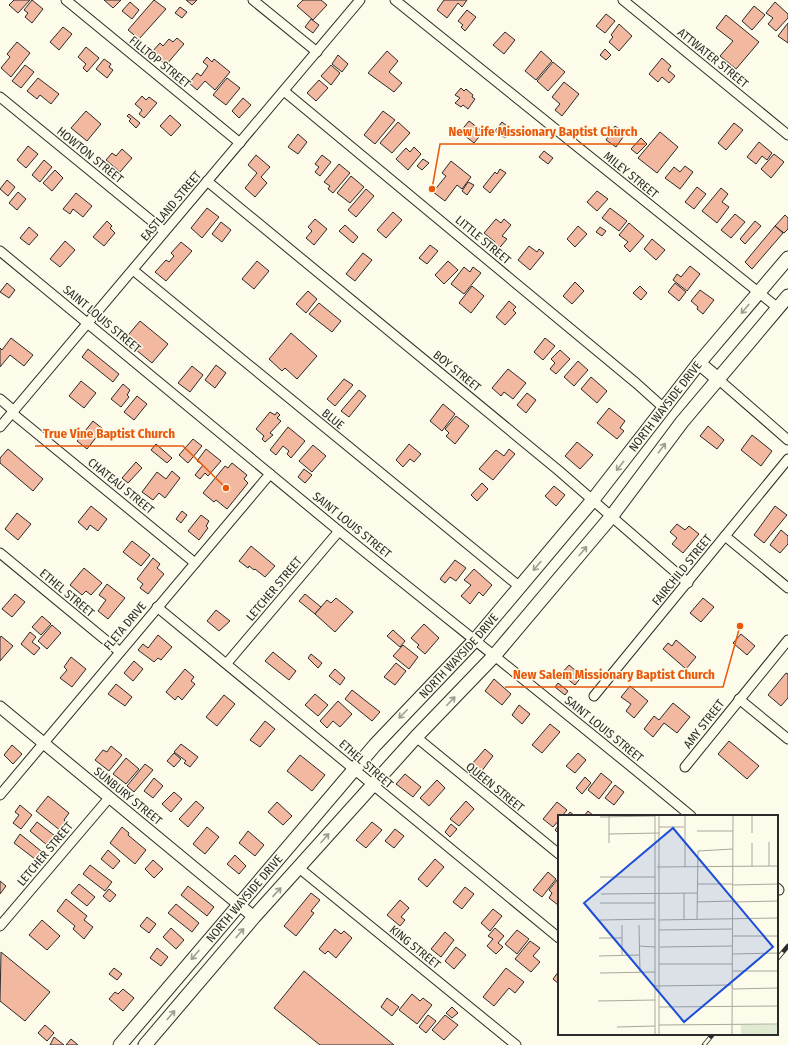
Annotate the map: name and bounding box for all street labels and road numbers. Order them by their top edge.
street label: ATTWATER STREET [675,25,751,91]
street label: FILLTOP STREET [127,33,194,91]
street label: HOWTON STREET [54,124,126,186]
street label: MILEY STREET [601,149,661,201]
street label: EASTLAND STREET [138,168,204,244]
street label: LITTLE STREET [452,213,514,267]
street label: SAINT LOUIS STREET [60,282,144,356]
street label: BOY STREET [430,348,484,395]
street label: NORTH WAYSIDE DRIVE [626,358,705,454]
street label: BLUE [319,406,347,432]
street label: CHATEAU STREET [85,455,157,517]
street label: SAINT LOUIS STREET [310,489,394,561]
street label: FAIRCHILD STREET [649,532,715,608]
street label: LETCHER STREET [243,554,305,624]
street label: ETHEL STREET [37,566,97,620]
street label: FLETA DRIVE [101,599,149,653]
street label: NORTH WAYSIDE DRIVE [416,610,501,701]
street label: SAINT LOUIS STREET [562,693,646,765]
street label: AMY STREET [681,696,728,751]
street label: ETHEL STREET [336,737,396,791]
street label: QUEEN STREET [463,759,527,815]
street label: SUNBURY STREET [91,764,165,828]
street label: LETCHER STREET [14,819,76,889]
street label: NORTH WAYSIDE DRIVE [203,852,286,945]
street label: KING STREET [387,922,443,972]

